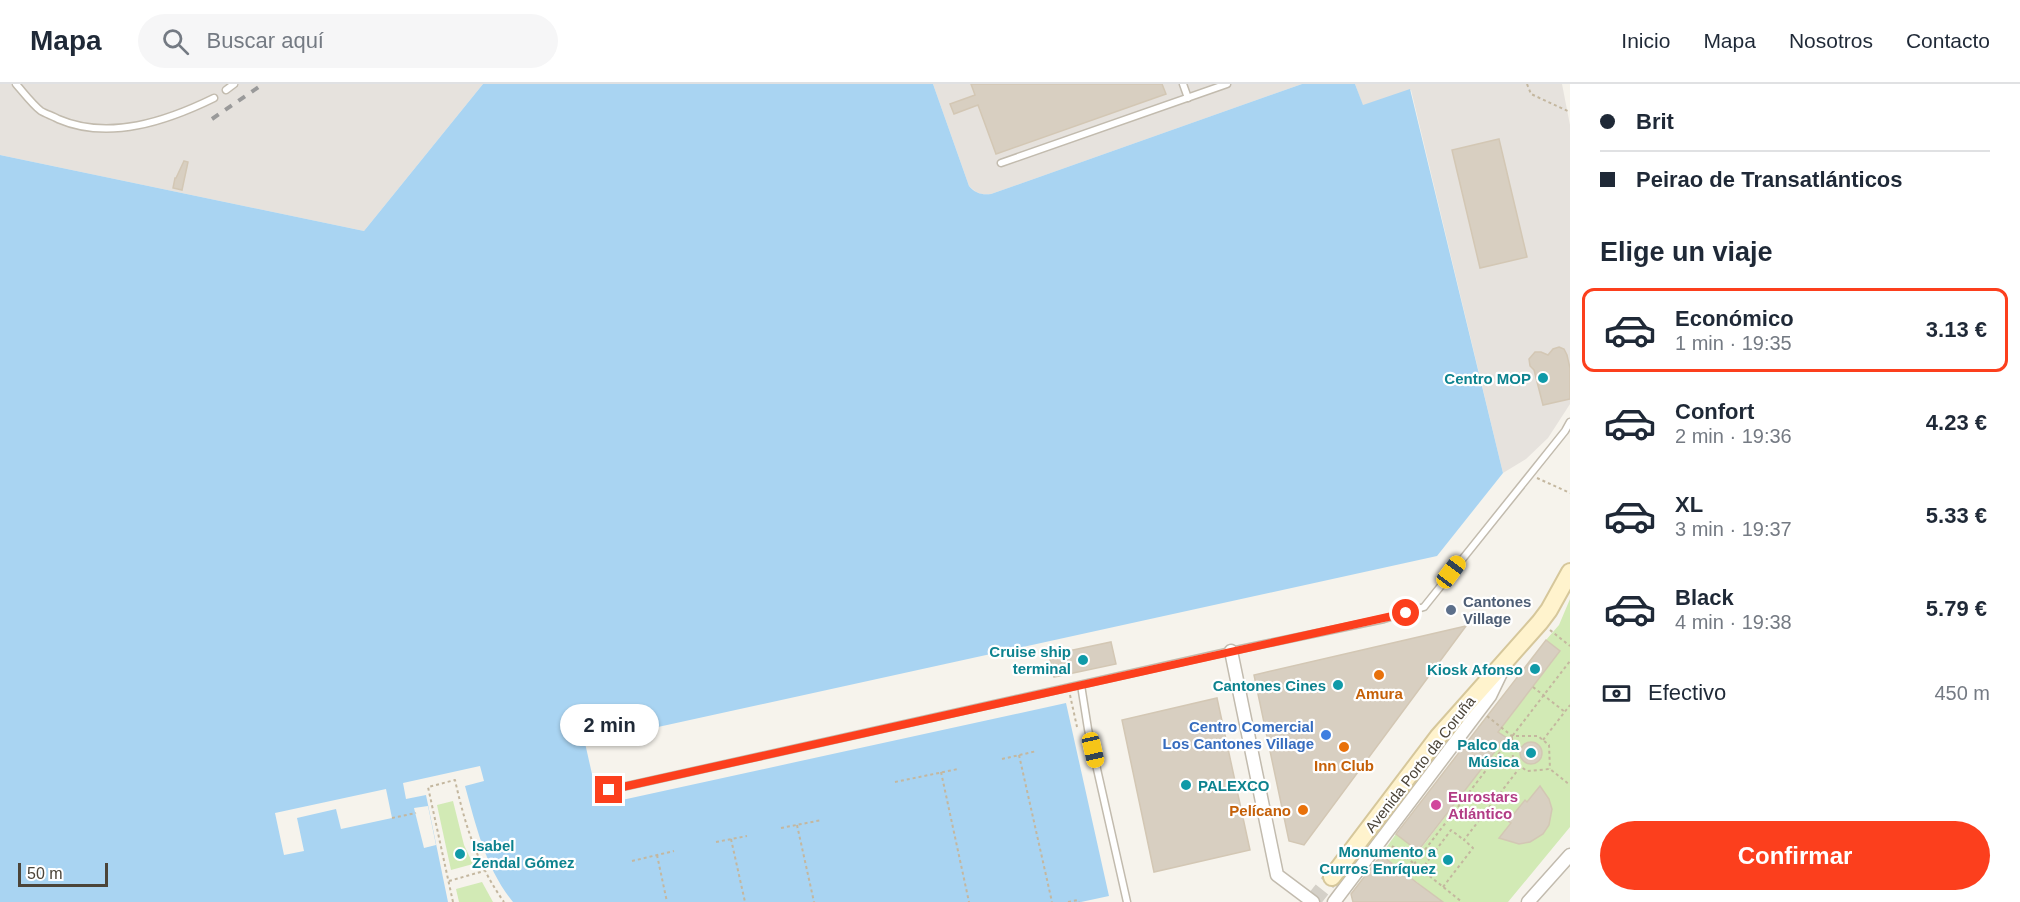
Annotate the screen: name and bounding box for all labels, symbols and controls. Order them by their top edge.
search box [138,14,558,68]
text: Mapa [30,25,102,56]
icon: search [159,25,192,58]
text: Buscar aquí [207,28,324,53]
text: Inicio [1621,29,1670,52]
text: Mapa [1703,29,1756,52]
text: Nosotros [1789,29,1873,52]
text: Contacto [1906,29,1990,52]
text: Brit [1636,109,1674,134]
text: Peirao de Transatlánticos [1636,167,1903,192]
text: Elige un viaje [1600,237,1773,267]
icon: car [1603,303,1657,357]
text: Económico [1675,306,1794,331]
text: 3.13 € [1926,317,1987,342]
text: 1 min · 19:35 [1675,332,1792,354]
place label: Centro MOP [1444,370,1531,387]
marker: Centro MOP [1536,371,1550,385]
icon: car [1603,396,1657,450]
text: Confort [1675,399,1754,424]
text: 4.23 € [1926,410,1987,435]
text: 2 min · 19:36 [1675,425,1792,447]
icon: car [1603,489,1657,543]
text: XL [1675,492,1703,517]
text: 5.33 € [1926,503,1987,528]
text: 3 min · 19:37 [1675,518,1792,540]
car [1433,552,1469,592]
icon: car [1603,582,1657,636]
text: Black [1675,585,1734,610]
place label: Cantones Village [1463,593,1531,627]
text: 5.79 € [1926,596,1987,621]
route start [1392,599,1419,626]
marker: Cantones Village [1444,603,1458,617]
text: 4 min · 19:38 [1675,611,1792,633]
place label: Cruise ship terminal [989,643,1071,677]
marker: Cruise ship terminal [1076,653,1090,667]
place label: Kiosk Afonso [1427,661,1523,678]
marker: Kiosk Afonso [1528,662,1542,676]
marker: Amura [1372,668,1386,682]
place label: Cantones Cines [1213,677,1326,694]
icon: cash [1600,677,1633,710]
marker: Cantones Cines [1331,678,1345,692]
text: Efectivo [1648,680,1726,705]
text: 450 m [1934,682,1990,704]
place label: Amura [1355,685,1403,702]
street label: Avenida Porto da Coruña [1362,692,1479,835]
callout: 2 min [560,703,658,745]
text: 2 min [583,714,636,736]
place label: Centro Comercial Los Cantones Village [1163,718,1314,752]
marker: Centro Comercial Los Cantones Village [1319,728,1333,742]
car [1080,730,1106,770]
place label: Palco da Música [1457,736,1520,770]
marker: Inn Club [1337,740,1351,754]
marker: Palco da Música [1524,746,1538,760]
place label: Inn Club [1314,757,1374,774]
route end [595,776,622,803]
place label: PALEXCO [1198,777,1270,794]
marker: PALEXCO [1179,778,1193,792]
place label: Eurostars Atlántico [1448,788,1518,822]
marker: Eurostars Atlántico [1429,798,1443,812]
place label: Pelícano [1229,802,1291,819]
marker: Pelícano [1296,803,1310,817]
button: Confirmar [1600,821,1990,890]
place label: Isabel Zendal Gómez [472,837,575,871]
place label: Monumento a Curros Enríquez [1319,843,1437,877]
marker: Isabel Zendal Gómez [453,847,467,861]
marker: Monumento a Curros Enríquez [1441,853,1455,867]
scale bar [18,860,108,888]
text: 50 m [27,865,63,882]

